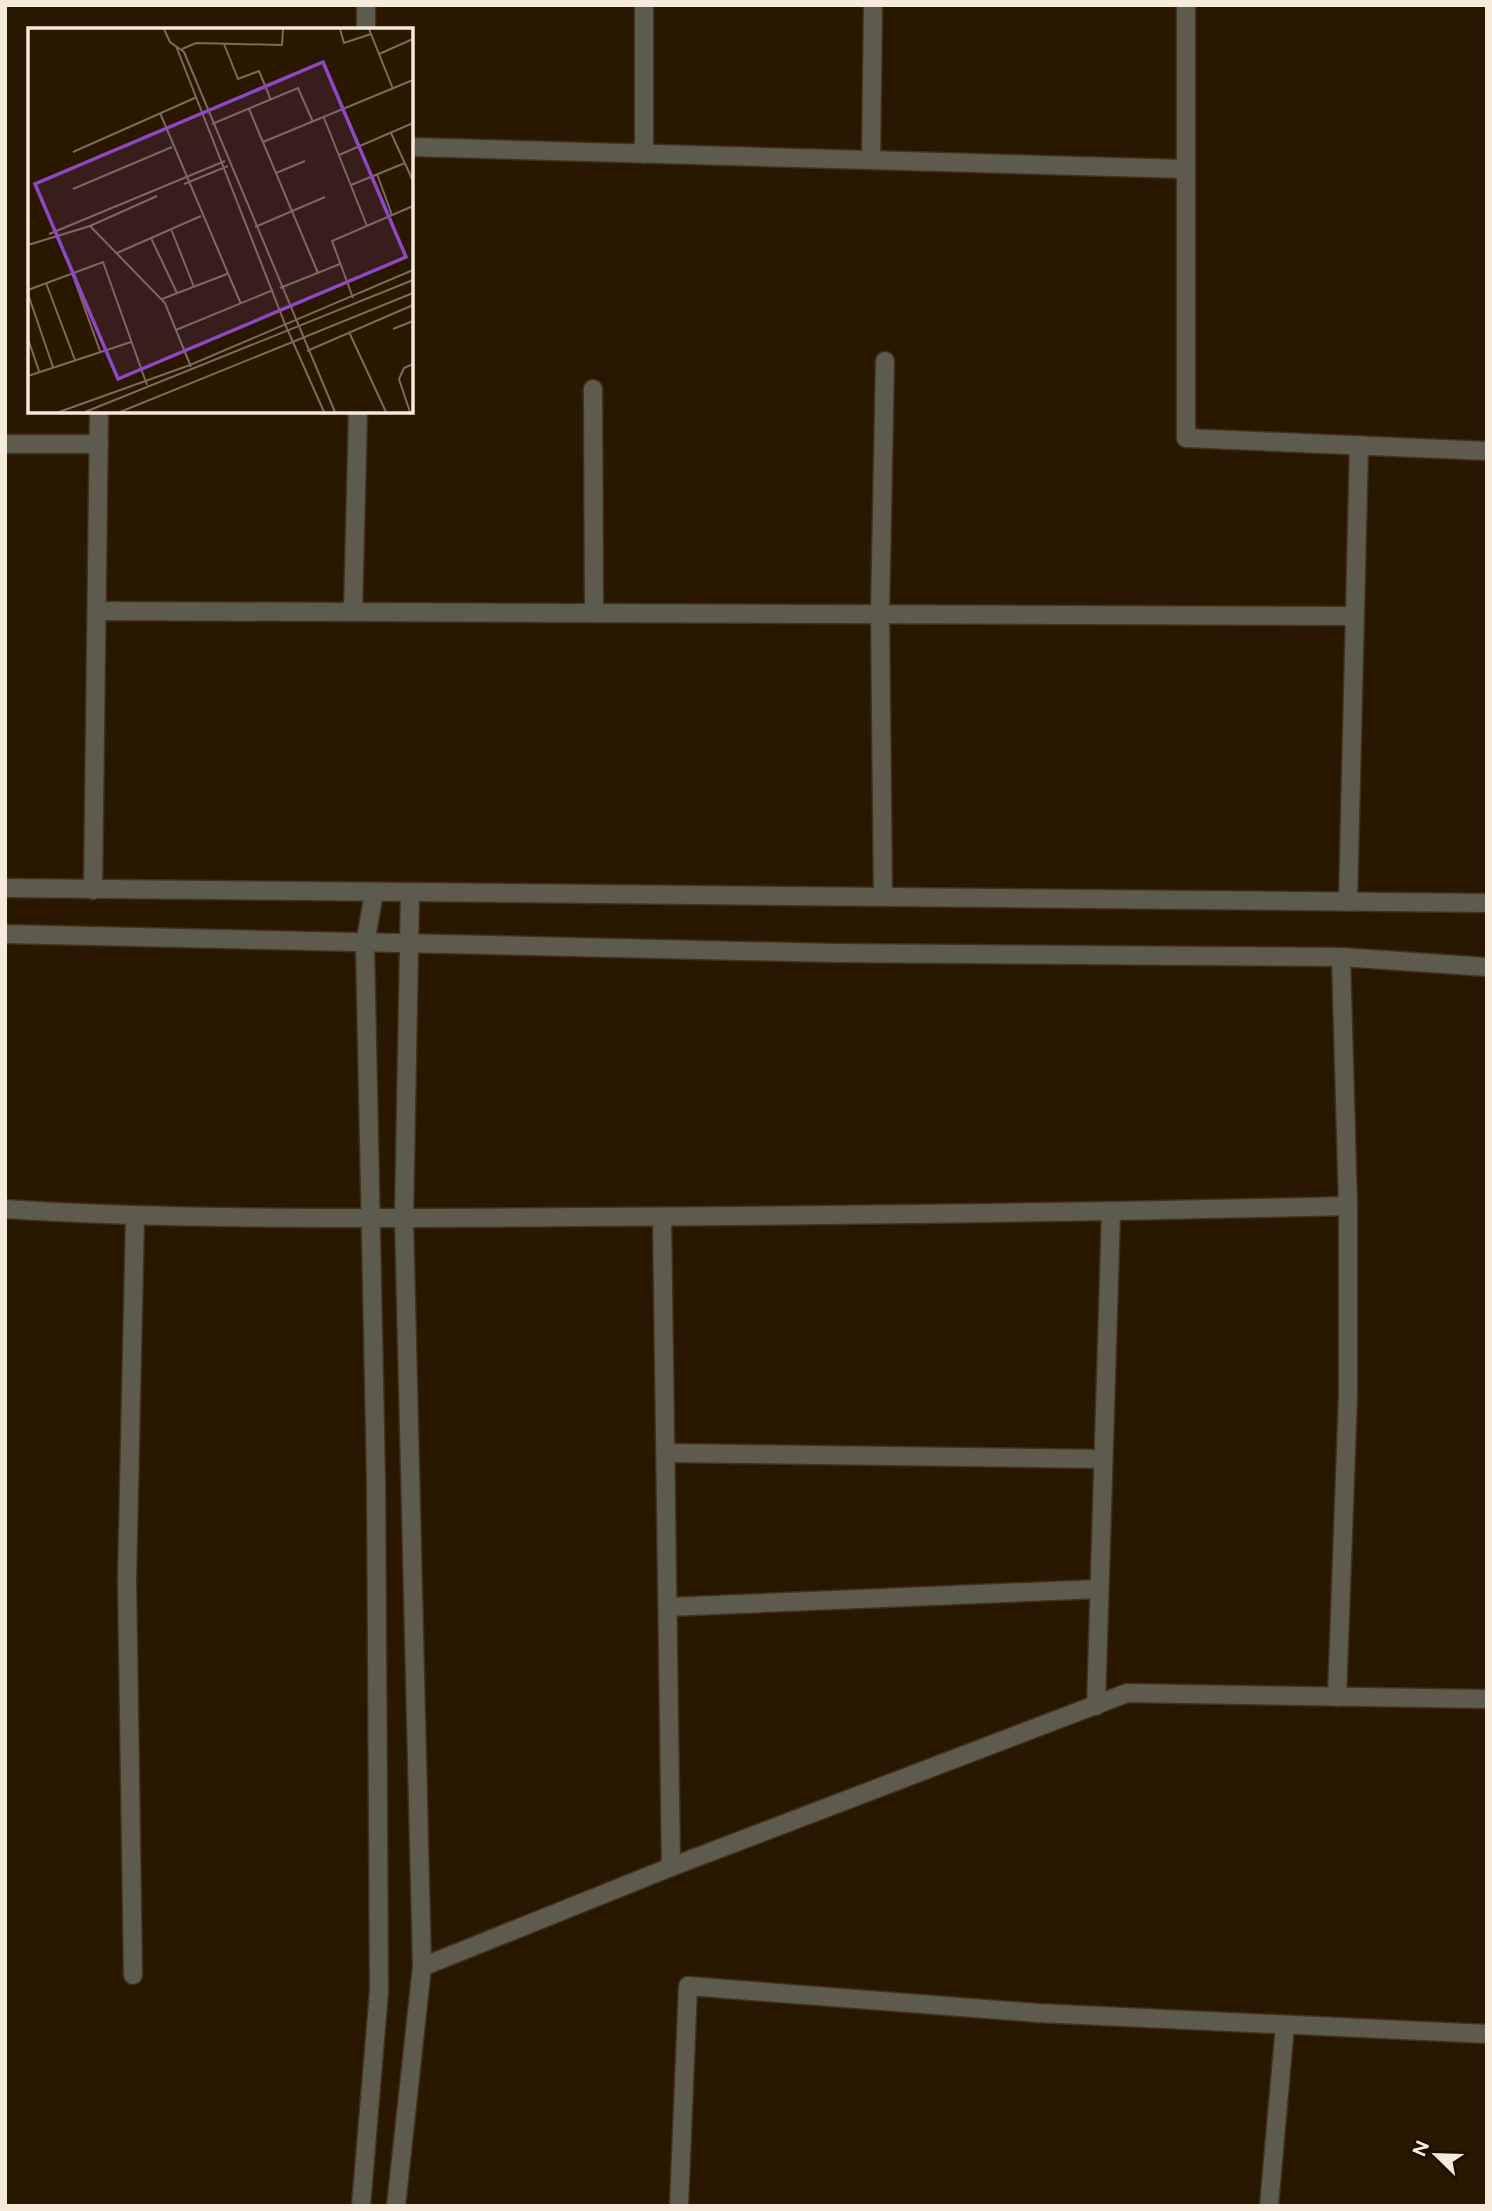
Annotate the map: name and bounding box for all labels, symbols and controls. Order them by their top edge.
inset map [28,28,413,413]
north arrow [1401,2120,1471,2190]
text: N [1407,2137,1434,2160]

